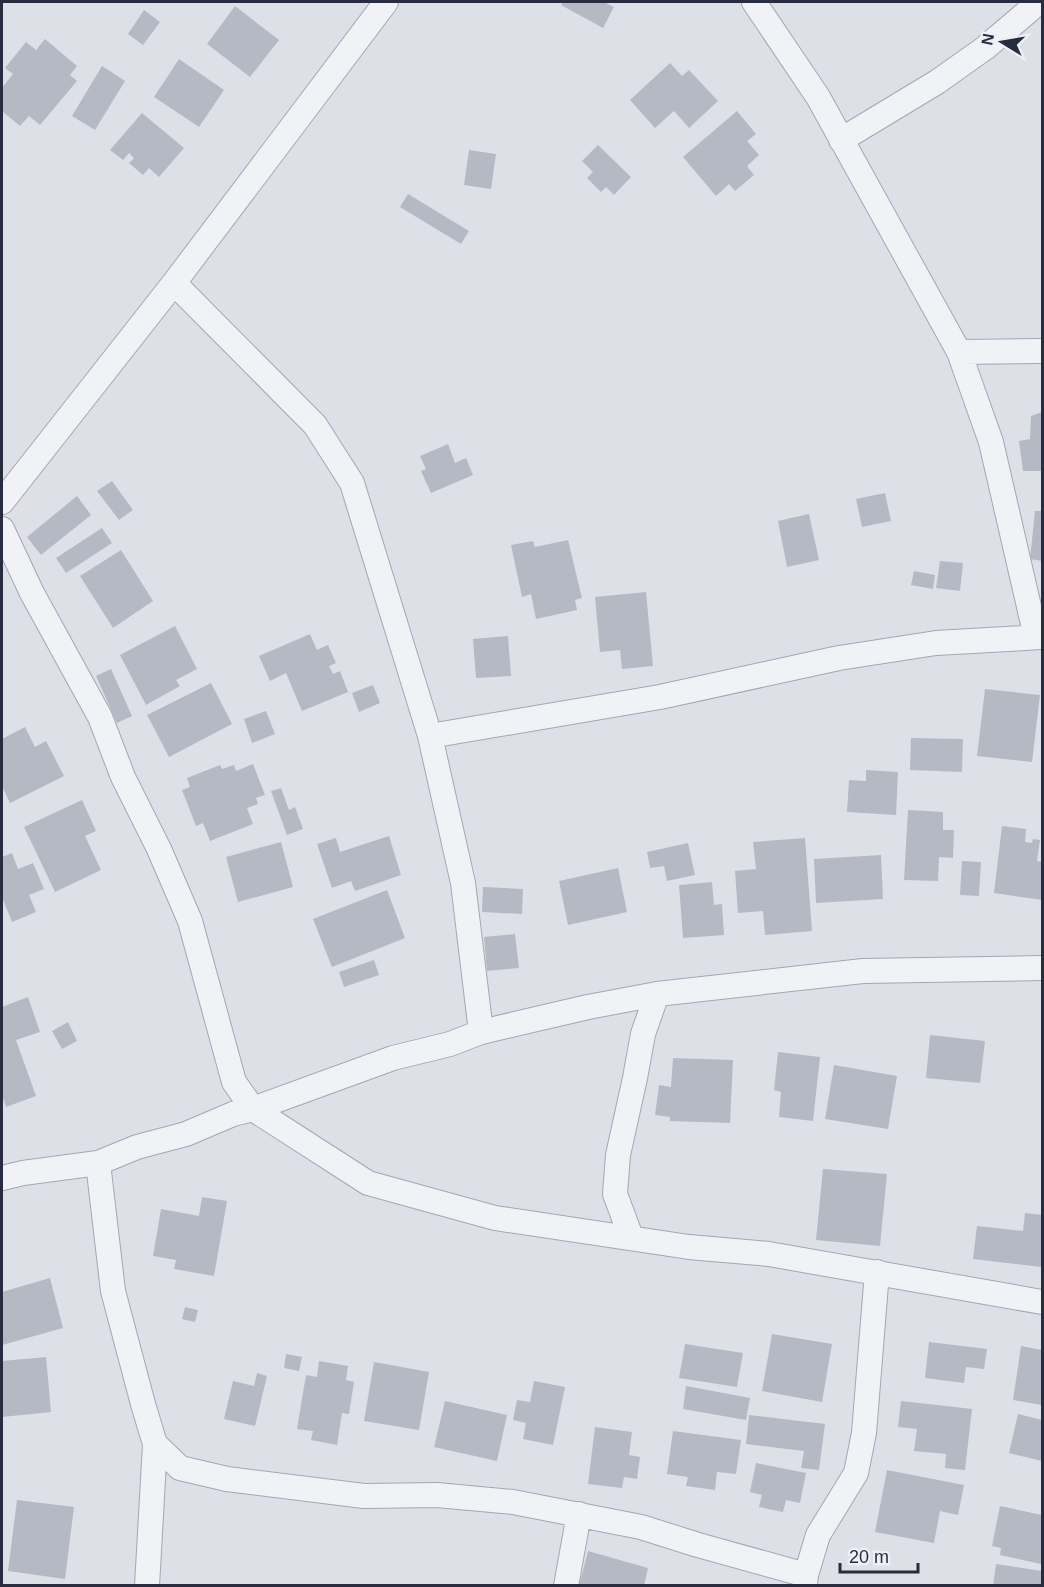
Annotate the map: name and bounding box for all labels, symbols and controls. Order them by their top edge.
north arrow [972,12,1032,72]
text: N [978,32,997,47]
scale bar [840,1536,918,1574]
text: 20 m [849,1547,889,1567]

